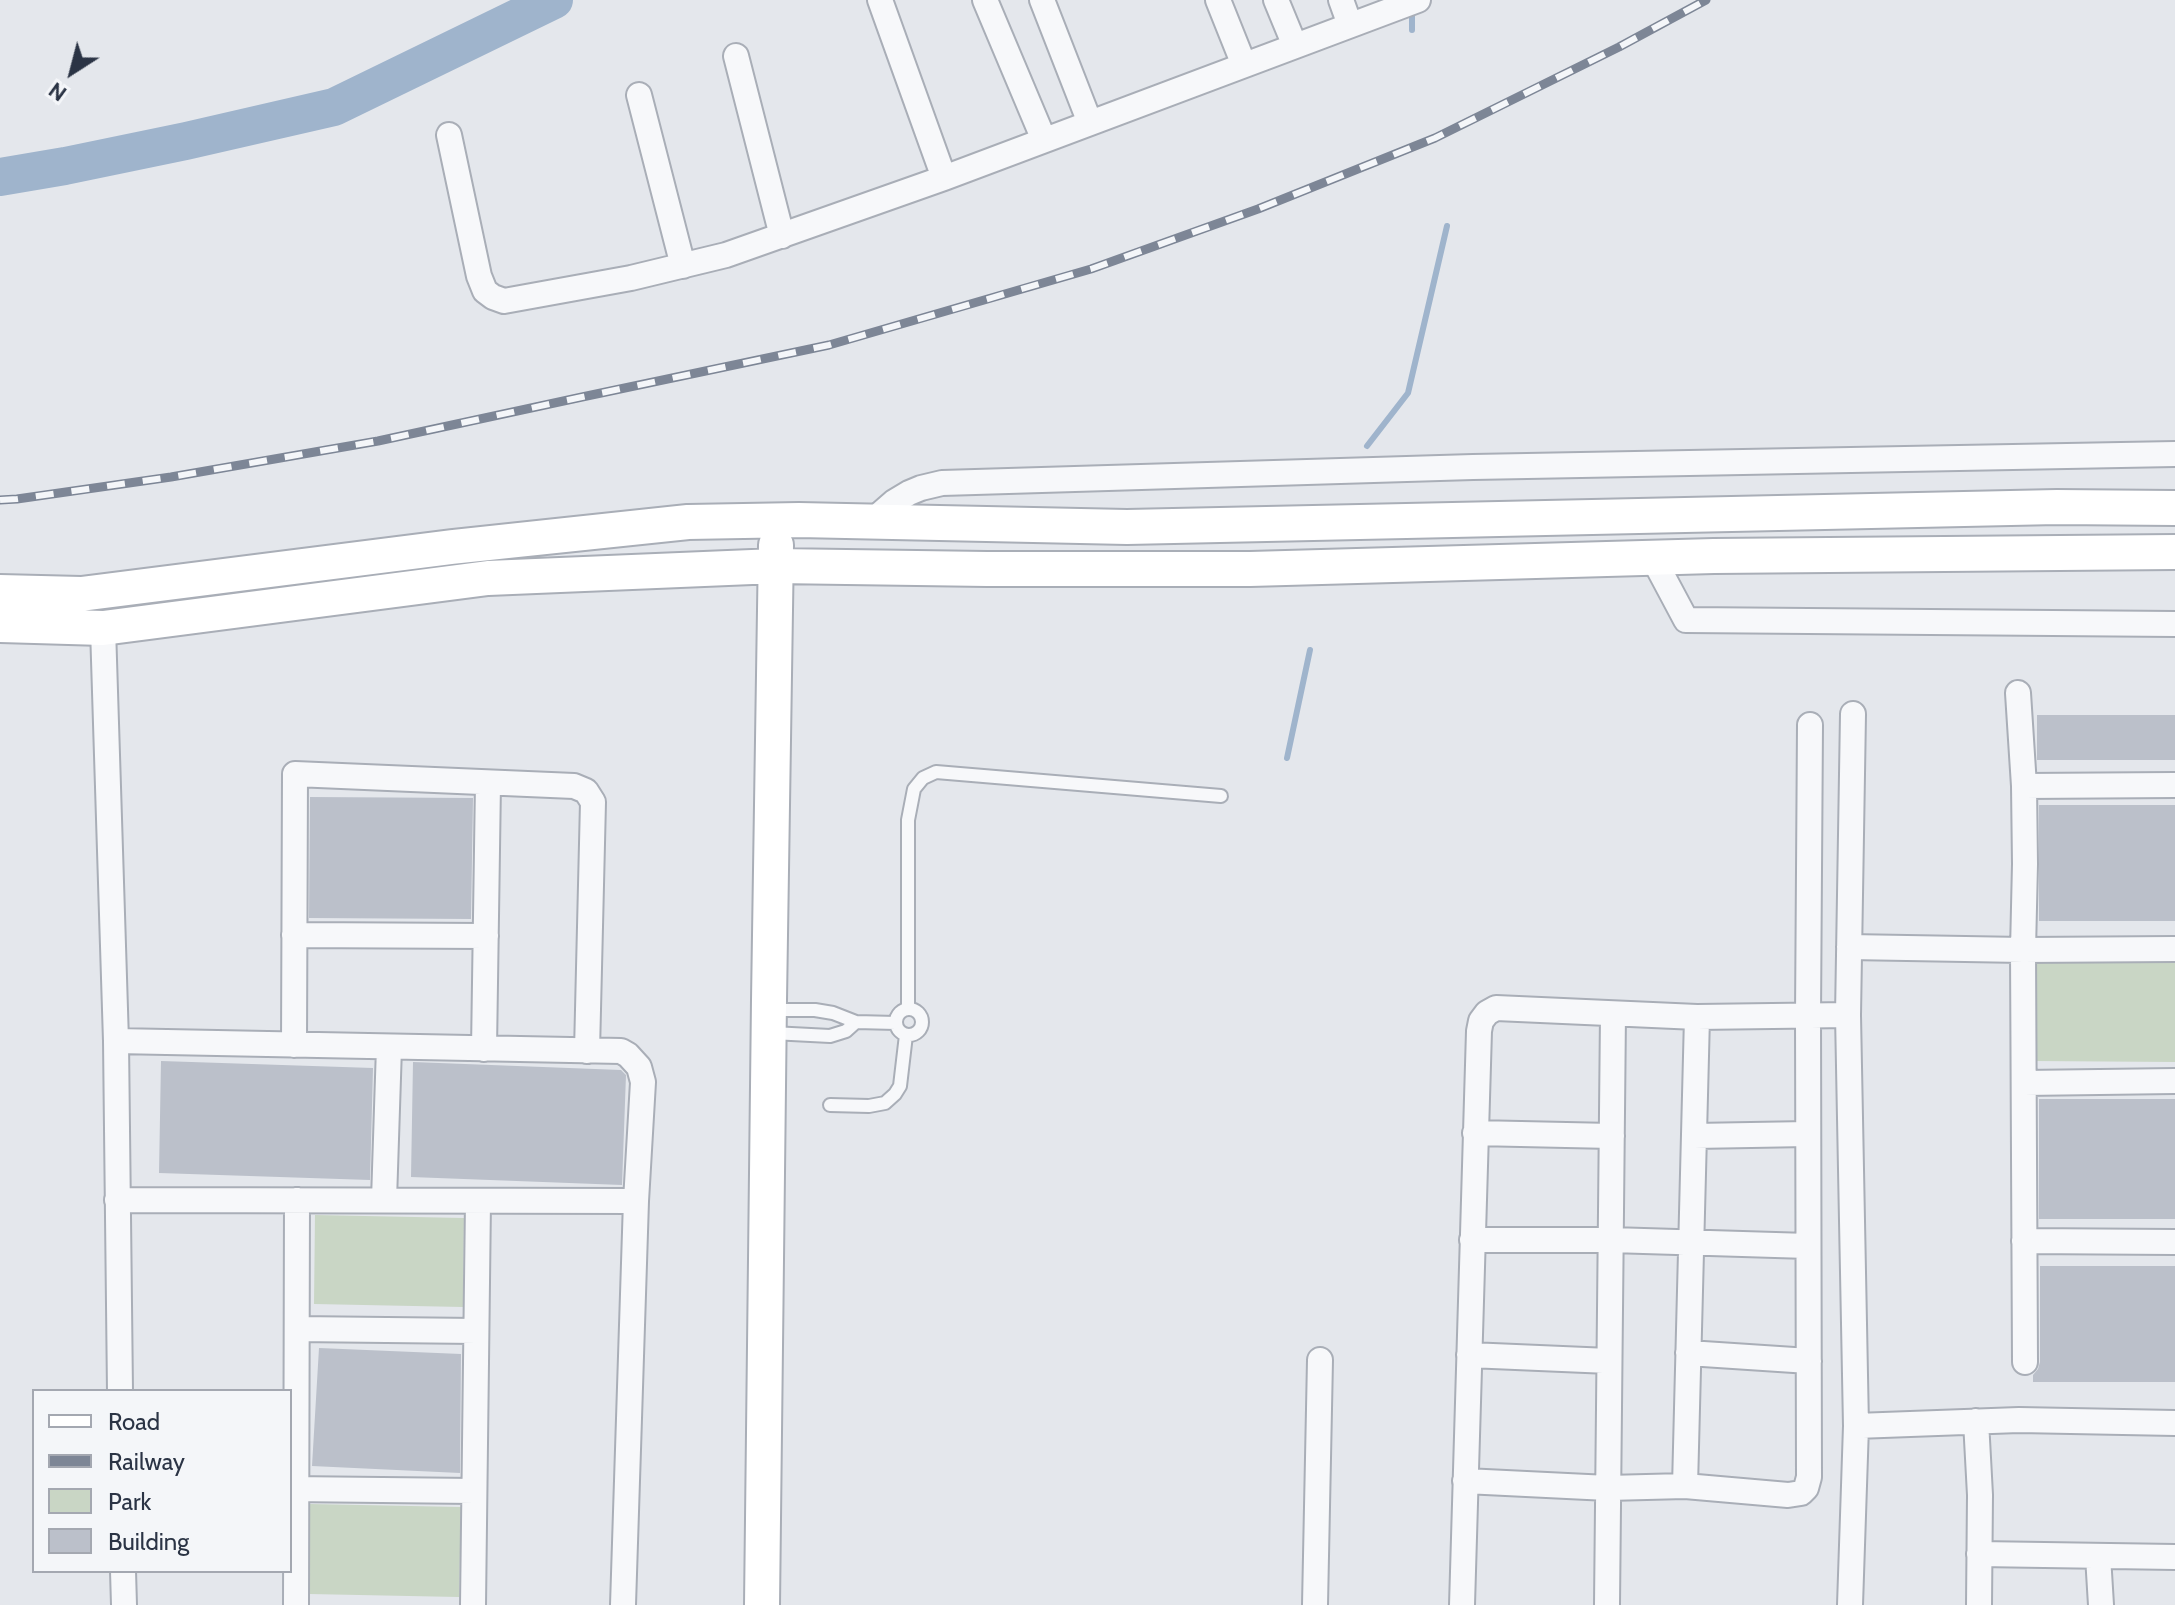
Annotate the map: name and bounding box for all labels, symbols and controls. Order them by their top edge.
north arrow [32,32,112,112]
text: N [43,76,72,107]
legend [32,1389,292,1573]
text: Road [108,1407,160,1436]
text: Railway [108,1447,185,1476]
text: Park [108,1487,151,1516]
text: Building [108,1527,189,1556]

